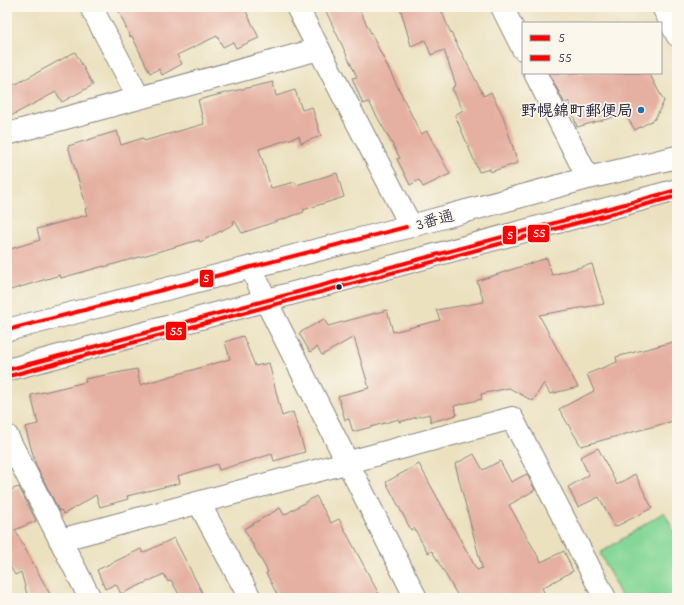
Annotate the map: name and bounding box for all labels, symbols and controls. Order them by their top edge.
legend [522,22,662,74]
text: 5 [558,30,565,48]
text: 55 [558,50,572,68]
place label: 野幌錦町郵便局 [521,100,633,124]
marker: 野幌錦町郵便局 [636,105,646,115]
street label: 3番通 [414,204,457,238]
line badge: 55 [527,224,550,243]
line badge: 5 [502,225,517,245]
text: 55 [533,226,546,242]
text: 5 [507,228,514,244]
line badge: 5 [199,269,214,288]
text: 5 [203,271,210,287]
unlabelled marker [334,282,344,292]
line badge: 55 [165,321,187,341]
text: 55 [170,324,183,340]

